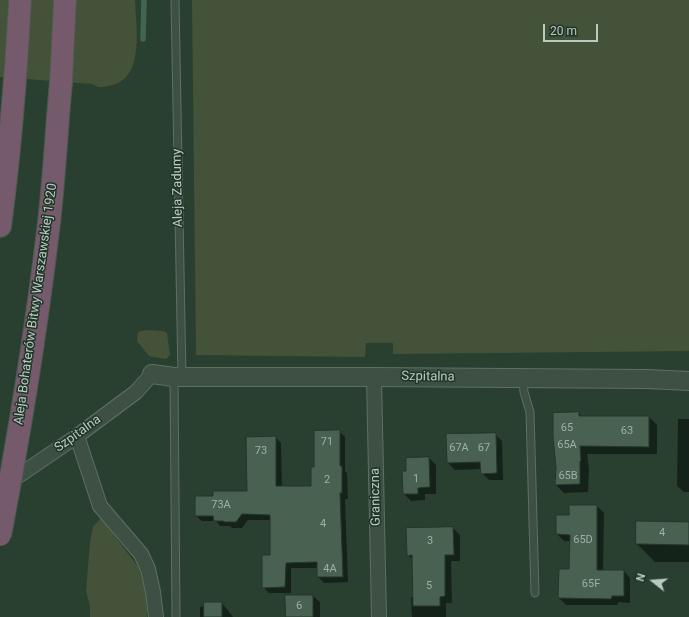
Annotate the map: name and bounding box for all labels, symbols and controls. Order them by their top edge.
scale bar [545,16,600,42]
text: 20 m [550,24,577,38]
street label: Aleja Zadumy [170,148,186,228]
street label: Aleja Bohaterów Bitwy Warszawskiej 1920 [11,182,61,426]
street label: Szpitalna [401,369,455,385]
street label: Szpitalna [52,412,104,456]
house number: 65 [561,421,573,435]
house number: 63 [621,424,633,438]
house number: 71 [321,435,333,449]
house number: 65A [557,438,577,452]
house number: 67A [449,441,469,455]
house number: 67 [478,441,490,455]
house number: 73 [255,444,267,458]
street label: Graniczna [368,468,384,526]
house number: 65B [558,469,578,483]
house number: 1 [413,472,419,486]
house number: 2 [324,473,330,487]
house number: 73A [211,498,231,512]
house number: 4 [320,517,326,531]
house number: 4 [659,526,665,540]
house number: 65D [573,533,593,547]
house number: 3 [427,534,433,548]
north arrow [633,561,673,601]
house number: 4A [323,562,337,576]
text: N [634,572,648,583]
house number: 65F [582,577,600,591]
house number: 5 [426,579,432,593]
house number: 6 [296,599,302,613]

